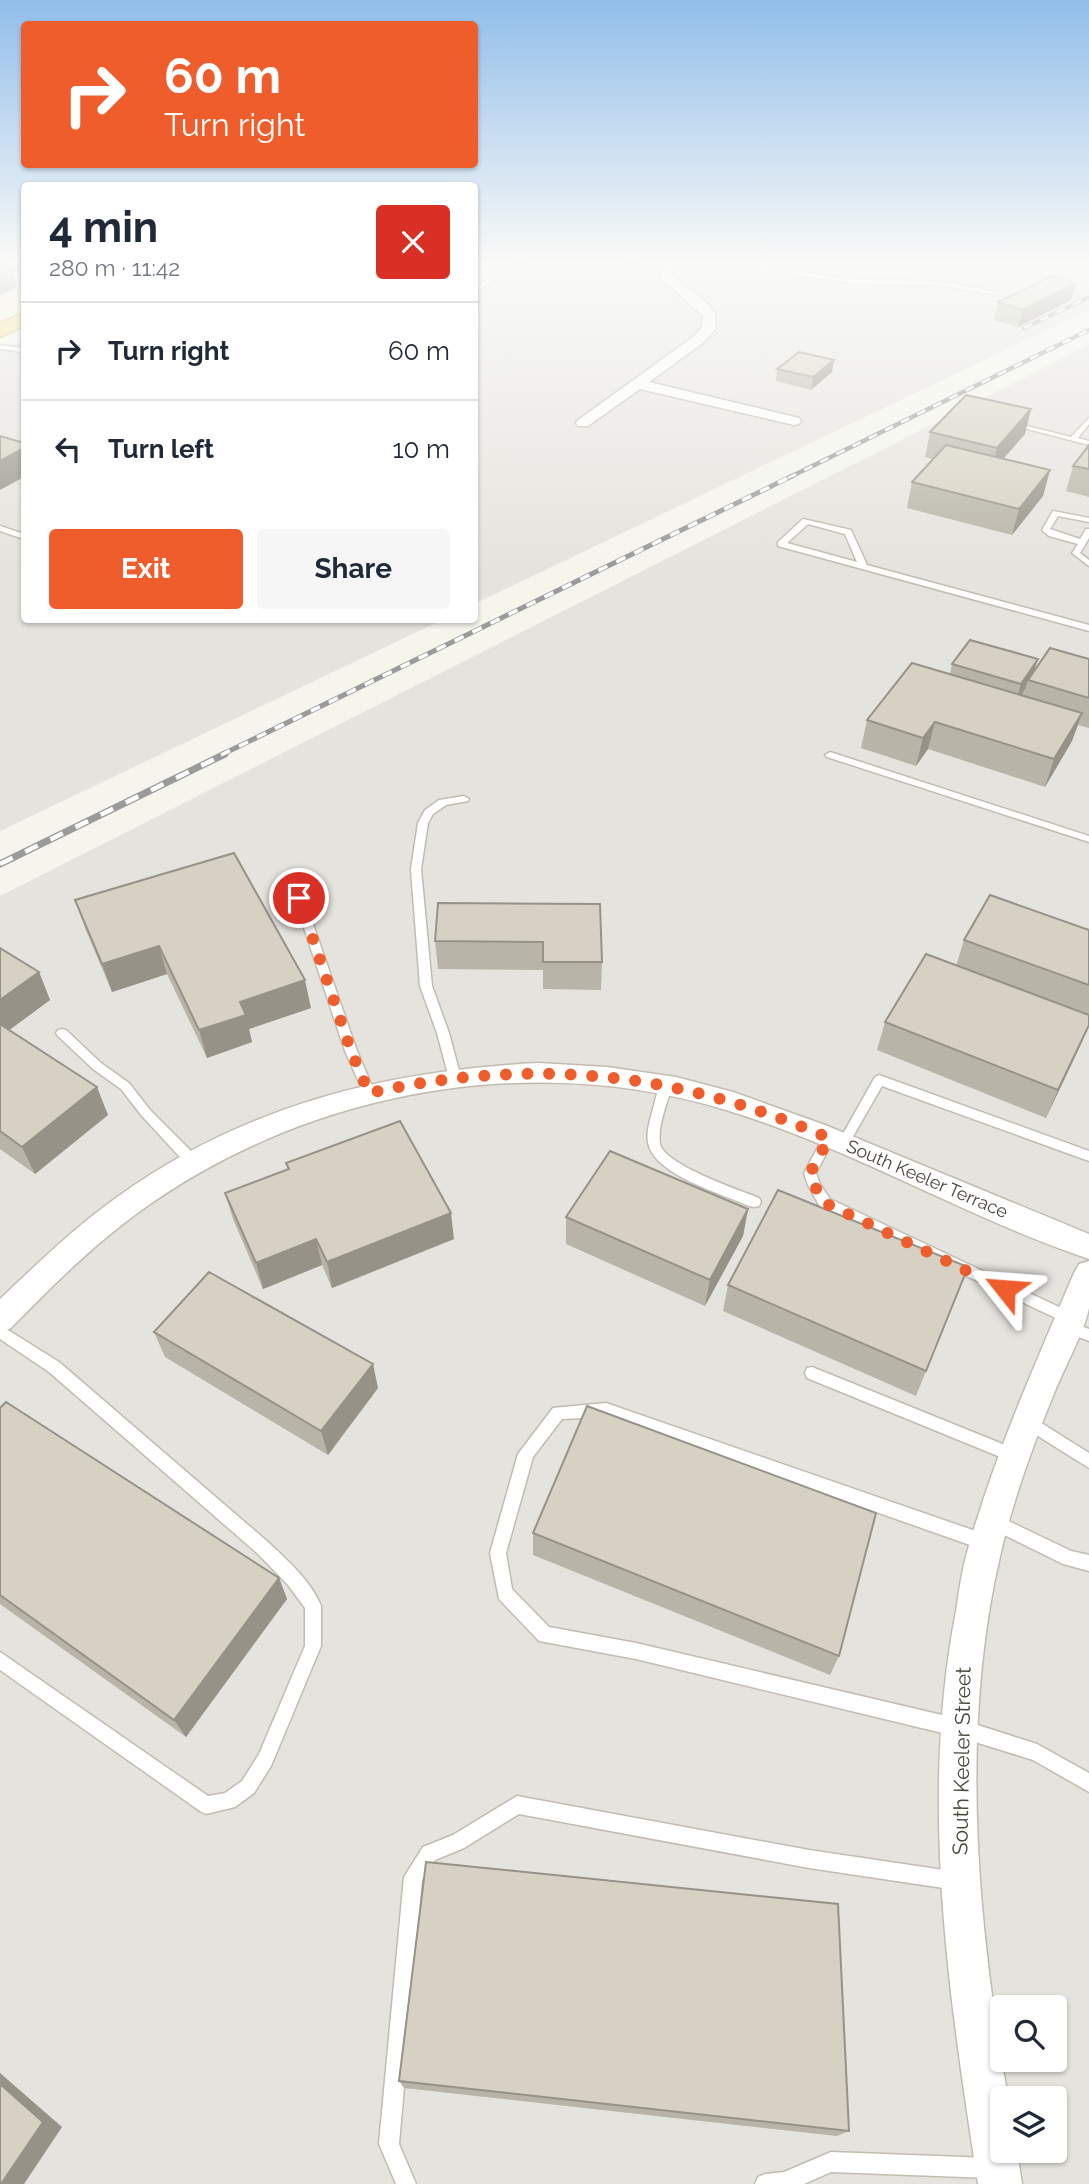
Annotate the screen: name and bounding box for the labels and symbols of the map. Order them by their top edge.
pin [269,868,329,928]
street label: South Keeler Terrace [843,1135,1011,1222]
position arrow [968,1252,1042,1326]
street label: South Keeler Street [947,1667,976,1855]

